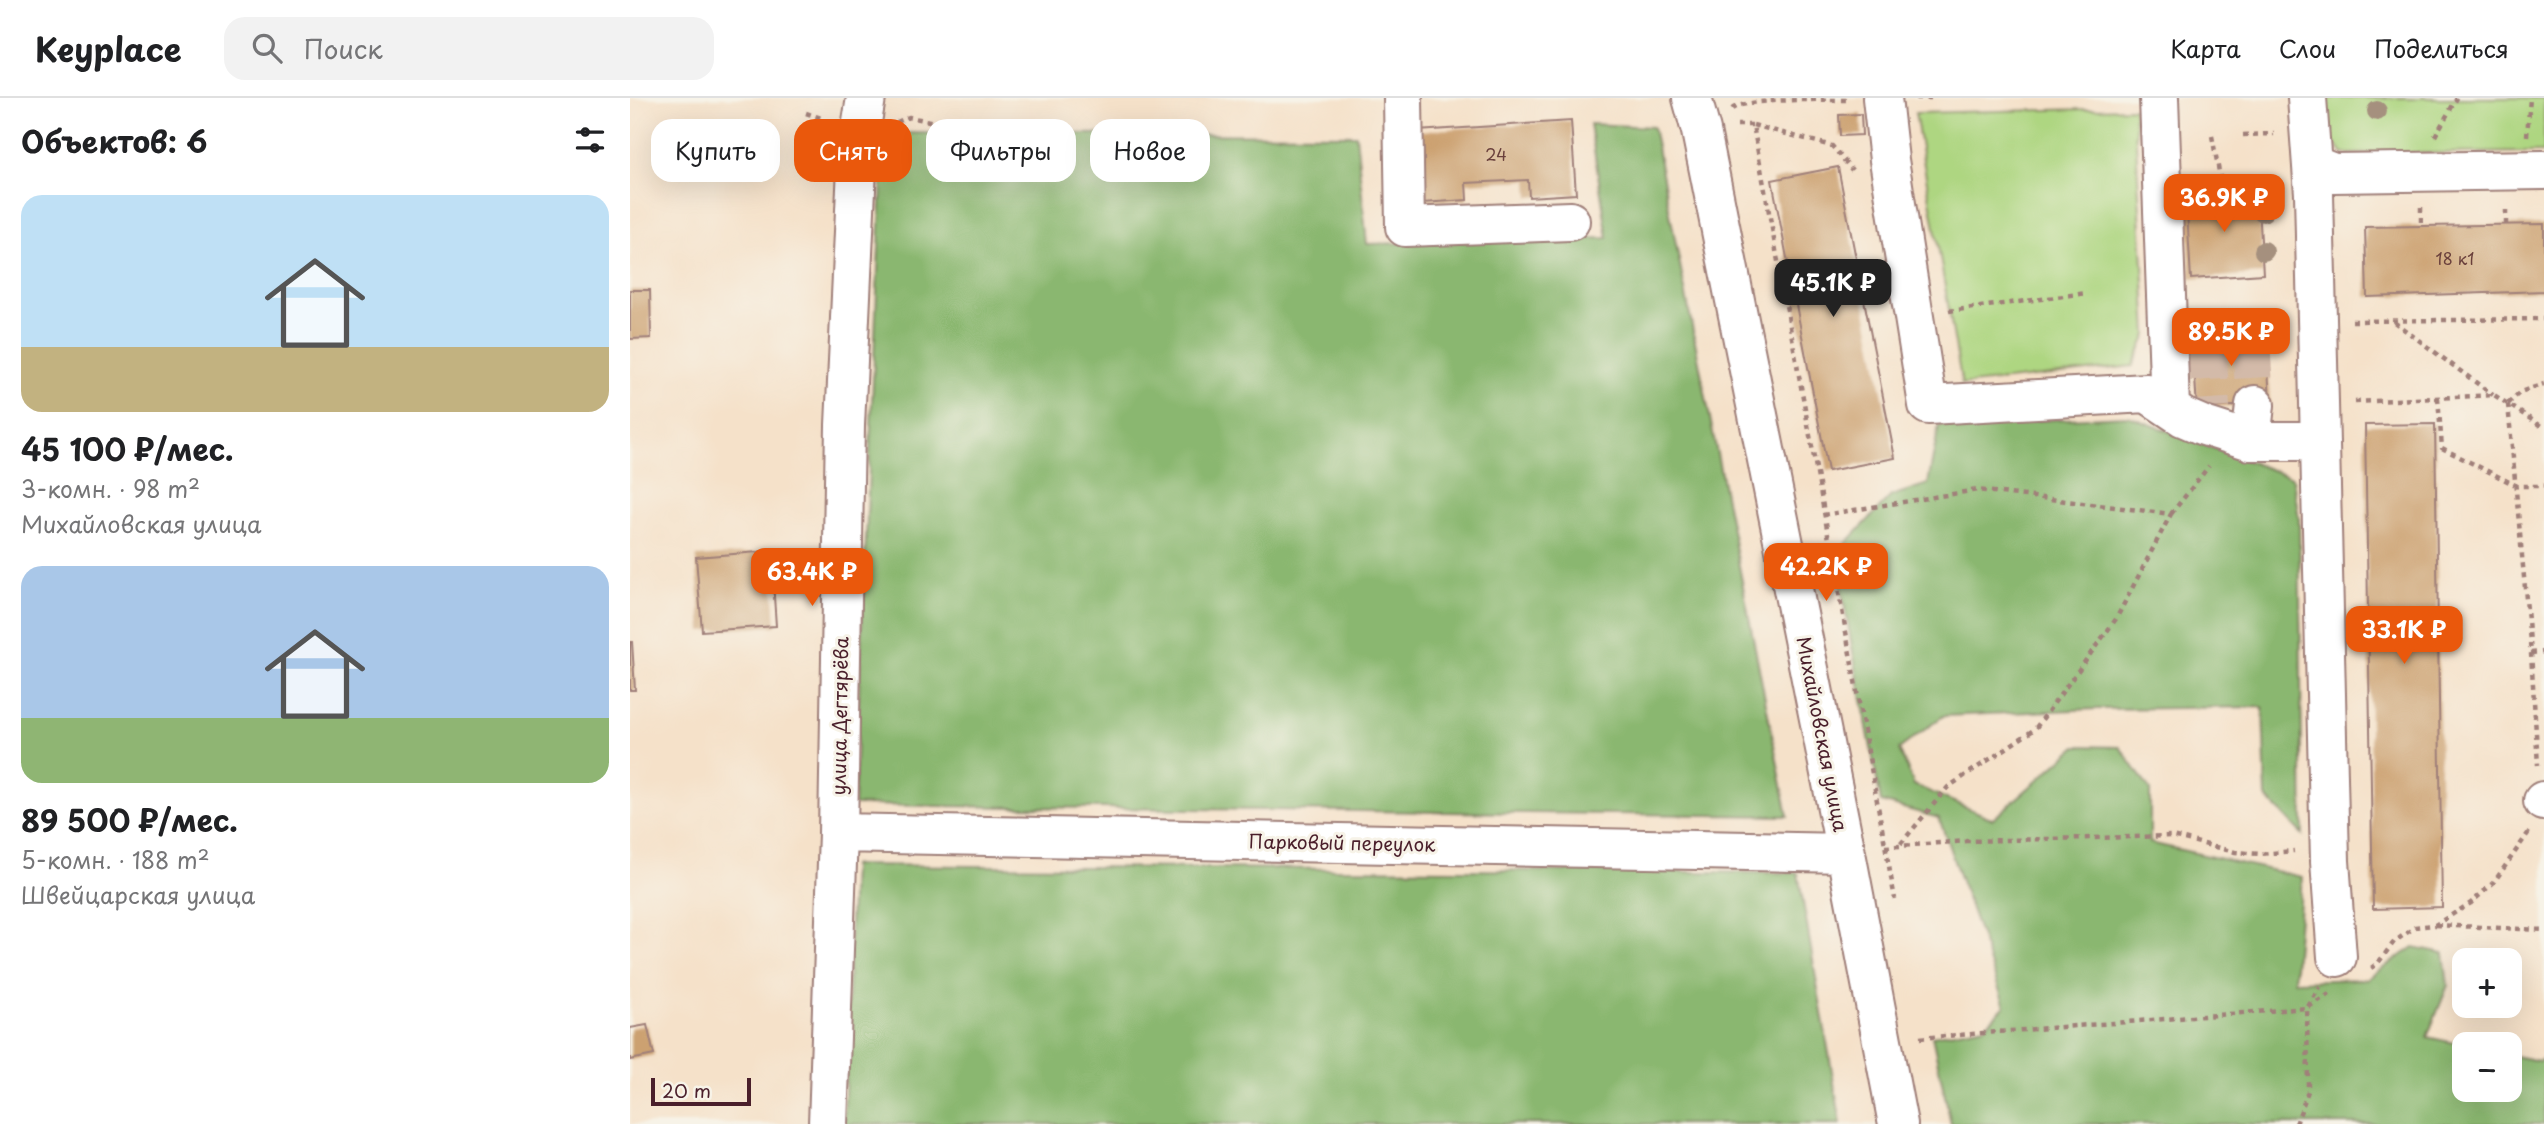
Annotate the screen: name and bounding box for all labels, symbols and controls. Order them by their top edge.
search box [224,17,714,80]
text: Keyplace [35,23,182,73]
icon: search [248,29,286,67]
text: Поиск [304,29,383,68]
text: Карта [2170,30,2241,66]
text: Слои [2279,30,2336,66]
text: Поделиться [2374,30,2509,66]
text: Объектов: 6 [21,118,207,163]
chip: Купить [651,119,780,182]
chip: Снять [794,119,912,182]
chip: Фильтры [926,119,1076,182]
chip: Новое [1090,119,1210,182]
icon: filters [571,121,609,159]
house number: 24 [1485,142,1507,166]
pin: 36.9K ₽ [2159,174,2289,234]
text: 36.9K ₽ [2180,179,2268,214]
icon: home [252,240,378,366]
house number: 18 к1 [2435,246,2475,270]
pin: 45.1K ₽ [1768,260,1898,319]
text: 45.1K ₽ [1790,264,1876,299]
pin: 89.5K ₽ [2166,308,2296,368]
text: 89.5K ₽ [2188,313,2274,348]
text: 45 100 ₽/мес. [21,426,234,471]
text: 3-комн. · 98 m² [21,471,200,506]
text: Михайловская улица [21,506,261,541]
pin: 42.2K ₽ [1761,544,1891,603]
pin: 63.4K ₽ [747,548,877,608]
text: 42.2K ₽ [1780,548,1872,583]
text: 63.4K ₽ [767,553,857,588]
pin: 33.1K ₽ [2339,606,2469,666]
icon: home [252,611,378,737]
text: 33.1K ₽ [2362,611,2446,646]
street label: Михайловская улица [1790,634,1856,834]
street label: улица Дегтярёва [824,636,854,796]
text: 89 500 ₽/мес. [21,797,238,842]
street label: Парковый переулок [1248,826,1436,858]
text: 5-комн. · 188 m² [21,842,210,877]
text: Швейцарская улица [21,877,255,912]
map controls [2452,948,2522,1102]
button: + [2452,948,2522,1018]
button: − [2452,1032,2522,1102]
scale bar [651,1075,751,1107]
text: 20 m [662,1076,711,1104]

